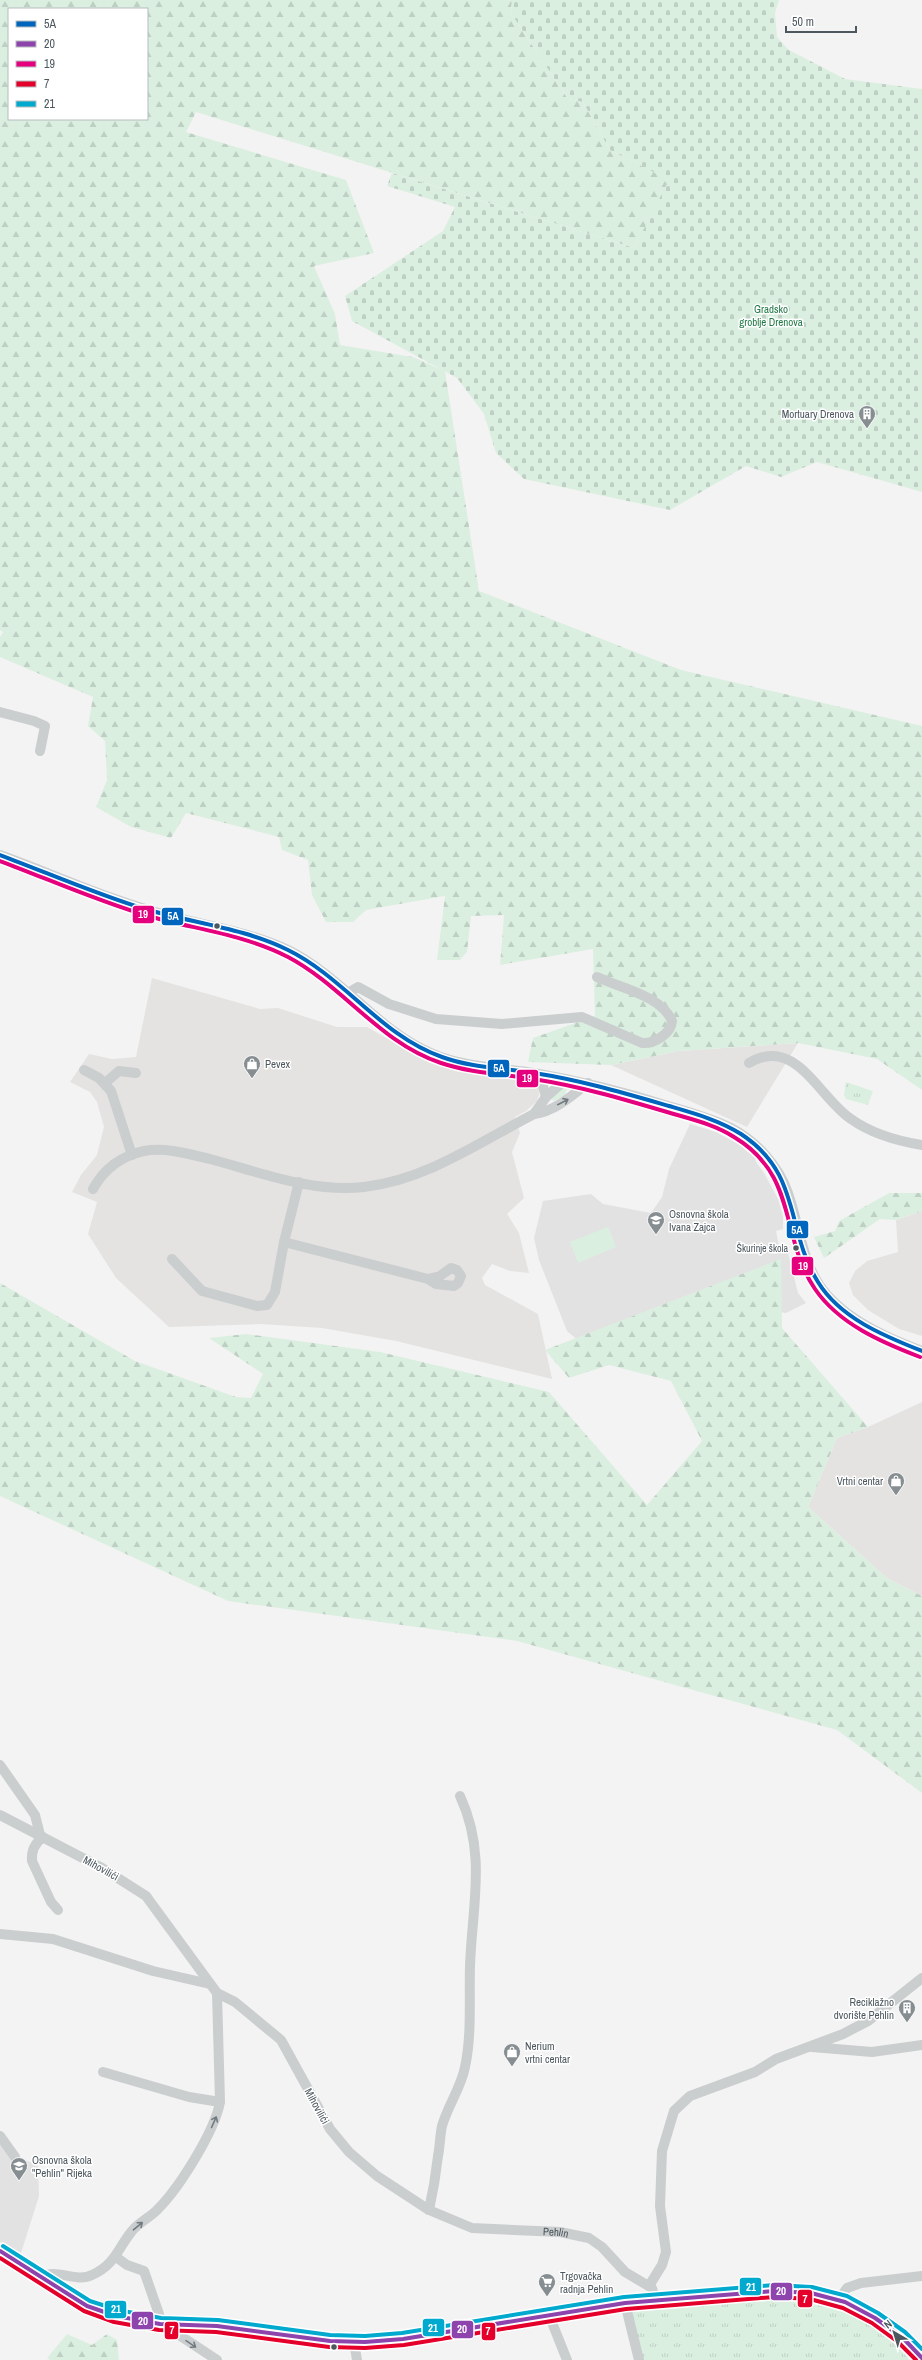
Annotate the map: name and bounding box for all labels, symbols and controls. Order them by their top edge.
legend [8,8,148,120]
scale bar [786,8,856,34]
text: 50 m [792,14,814,30]
text: 5A [44,16,56,32]
text: 20 [44,36,55,52]
text: 19 [44,56,55,72]
text: 7 [44,76,50,92]
text: 21 [44,96,55,112]
park label: Gradsko groblje Drenova [739,302,803,329]
building icon: Mortuary Drenova [857,404,877,429]
place label: Mortuary Drenova [782,407,854,421]
line badge: 19 [132,905,155,924]
text: 19 [138,907,148,921]
line badge: 5A [161,907,184,926]
text: 5A [167,909,179,923]
unlabelled marker [212,921,222,931]
shop icon: Pevex [242,1054,262,1079]
place label: Pevex [265,1057,291,1071]
line badge: 5A [487,1059,510,1078]
text: 5A [493,1061,505,1075]
line badge: 19 [516,1069,539,1088]
text: 19 [522,1071,532,1085]
one-way arrow [557,1097,569,1105]
place label: Osnovna škola Ivana Zajca [669,1207,729,1234]
school or university icon: Osnovna škola Ivana Zajca [646,1210,666,1235]
line badge: 5A [786,1220,809,1239]
text: 5A [791,1223,803,1237]
place label: Škurinje škola [737,1242,788,1255]
marker: Škurinje škola [791,1243,801,1253]
line badge: 19 [791,1256,814,1276]
text: 19 [798,1259,808,1273]
shop icon: Vrtni centar [886,1471,906,1496]
place label: Vrtni centar [837,1474,883,1488]
street label: Mihovilići [81,1853,121,1883]
place label: Reciklažno dvorište Pehlin [834,1995,894,2022]
building icon: Reciklažno dvorište Pehlin [897,1998,917,2023]
place label: Nerium vrtni centar [525,2039,570,2066]
shop icon: Nerium vrtni centar [502,2042,522,2067]
street label: Mihovilići [302,2086,332,2126]
one-way arrow [211,2117,219,2129]
place label: Osnovna škola "Pehlin" Rijeka [32,2153,92,2180]
school or university icon: Osnovna škola "Pehlin" Rijeka [9,2156,29,2181]
one-way arrow [132,2221,143,2230]
street label: Pehlin [543,2224,570,2241]
place label: Trgovačka radnja Pehlin [560,2269,613,2296]
supermarket icon: Trgovačka radnja Pehlin [537,2272,557,2297]
line badge: 21 [739,2277,762,2296]
text: 21 [746,2280,756,2294]
line badge: 20 [770,2282,793,2301]
text: 20 [776,2284,786,2298]
line badge: 7 [797,2289,813,2308]
text: 7 [802,2292,808,2306]
line badge: 21 [104,2300,127,2319]
text: 21 [111,2302,121,2316]
line badge: 20 [131,2311,154,2330]
north arrow [874,2312,914,2352]
text: 20 [138,2314,148,2328]
text: N [881,2317,895,2332]
line badge: 21 [422,2318,445,2337]
line badge: 20 [451,2320,474,2339]
line badge: 7 [164,2321,179,2340]
text: 21 [428,2321,438,2335]
text: 20 [457,2322,467,2336]
line badge: 7 [481,2322,496,2341]
text: 7 [169,2323,175,2337]
text: 7 [485,2324,491,2338]
one-way arrow [185,2340,196,2348]
unlabelled marker [329,2342,339,2352]

